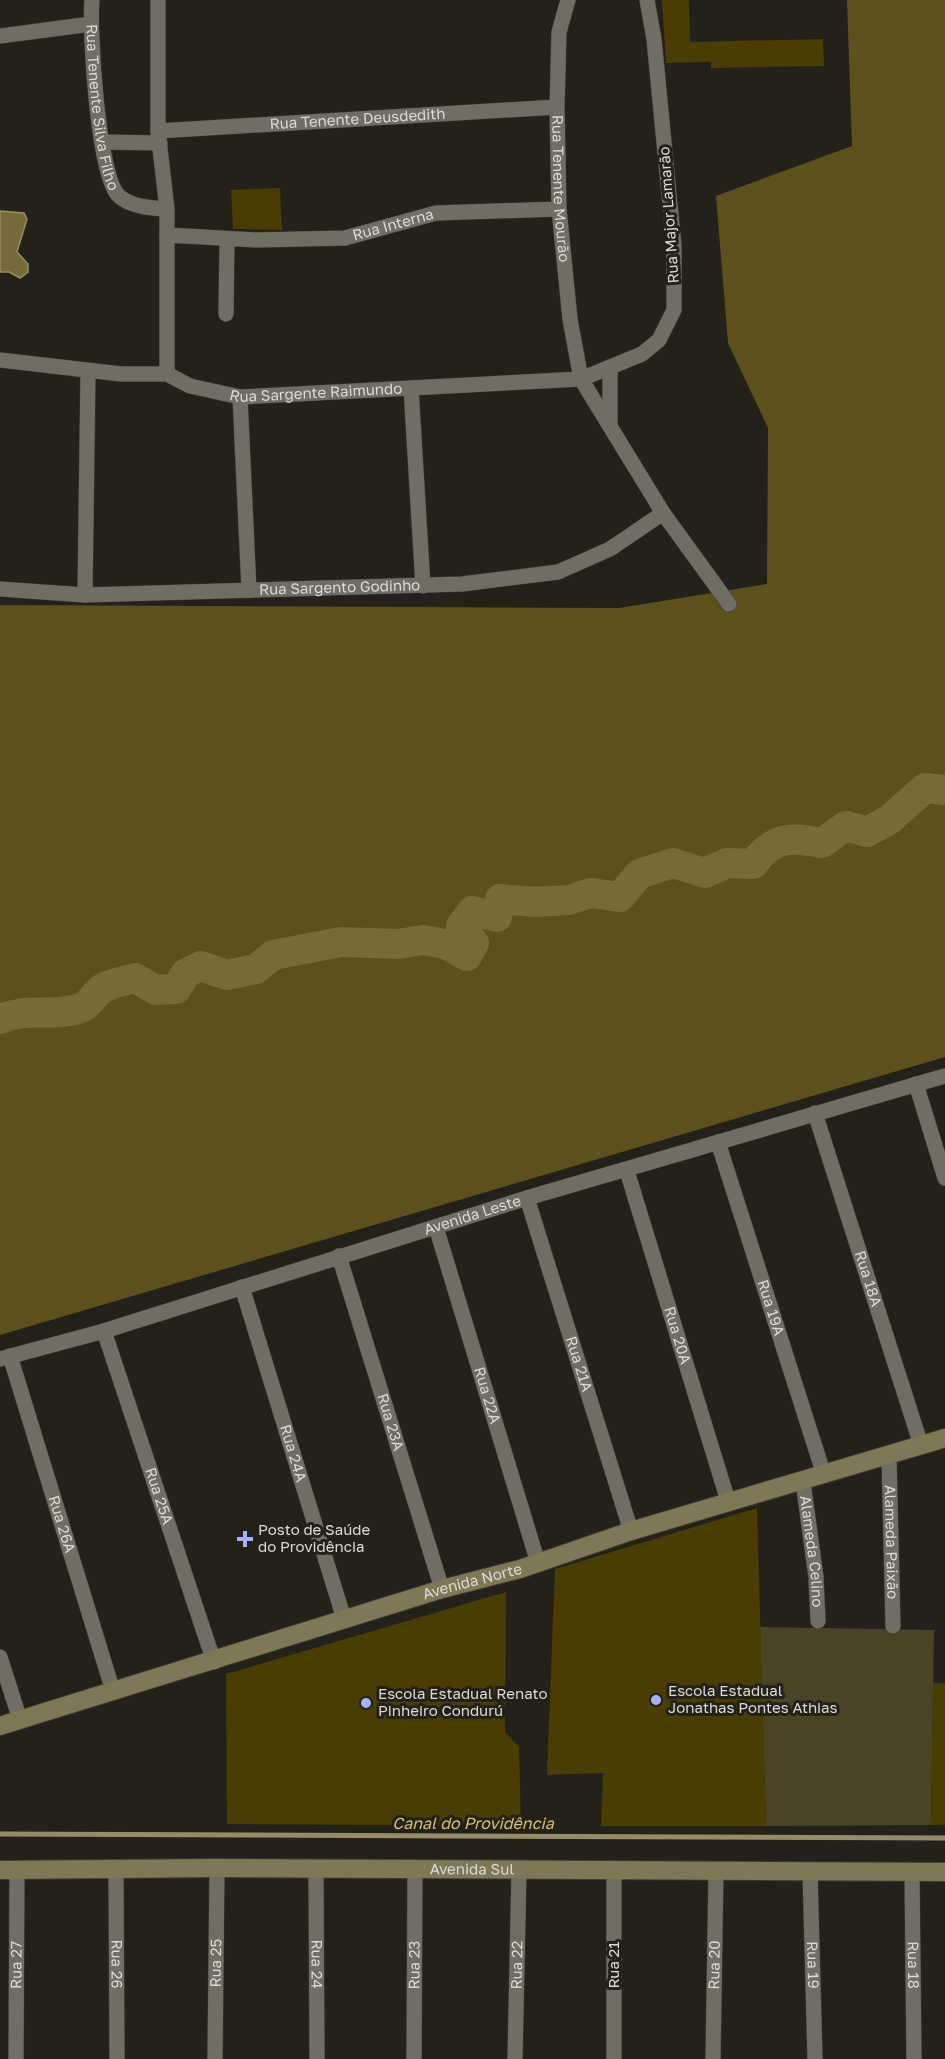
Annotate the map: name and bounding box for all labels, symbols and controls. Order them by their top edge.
street label: Rua Tenente Silva Filho [83,24,123,193]
street label: Rua Tenente Deusdedith [269,104,446,132]
street label: Rua Tenente Mourão [549,115,574,263]
street label: Rua Major Lamarão [654,146,682,284]
street label: Rua Interna [350,204,435,244]
street label: Rua Sargente Raimundo [228,378,403,405]
street label: Rua Sargento Godinho [259,575,420,598]
street label: Avenida Leste [422,1190,523,1238]
street label: Rua 18A [852,1248,886,1309]
street label: Rua 19A [754,1277,789,1338]
street label: Rua 20A [661,1304,696,1366]
street label: Rua 21A [563,1334,597,1394]
street label: Rua 22A [471,1364,505,1426]
street label: Rua 23A [374,1391,409,1453]
street label: Rua 24A [277,1422,311,1484]
street label: Rua 25A [142,1465,178,1526]
street label: Alameda Paixão [882,1485,902,1599]
street label: Rua 26A [45,1493,80,1555]
street label: Alameda Celino [797,1494,827,1608]
place label: Posto de Saúde do Providência [258,1520,370,1555]
marker: Posto de Saúde do Providência [236,1530,254,1548]
street label: Avenida Norte [420,1559,524,1602]
place label: Escola Estadual Jonathas Pontes Athias [668,1681,838,1716]
place label: Escola Estadual Renato Pinheiro Condurú [378,1684,548,1719]
marker: Escola Estadual Jonathas Pontes Athias [649,1693,663,1707]
marker: Escola Estadual Renato Pinheiro Condurú [359,1696,373,1710]
water label: Canal do Providência [392,1813,555,1833]
street label: Avenida Sul [430,1859,514,1878]
street label: Rua 26 [108,1939,127,1989]
street label: Rua 25 [206,1939,224,1987]
street label: Rua 24 [308,1939,327,1989]
street label: Rua 22 [506,1940,526,1990]
street label: Rua 20 [704,1940,723,1990]
street label: Rua 27 [6,1941,25,1989]
street label: Rua 23 [404,1941,423,1989]
street label: Rua 21 [604,1941,622,1989]
street label: Rua 19 [804,1941,823,1989]
street label: Rua 18 [905,1941,923,1989]

